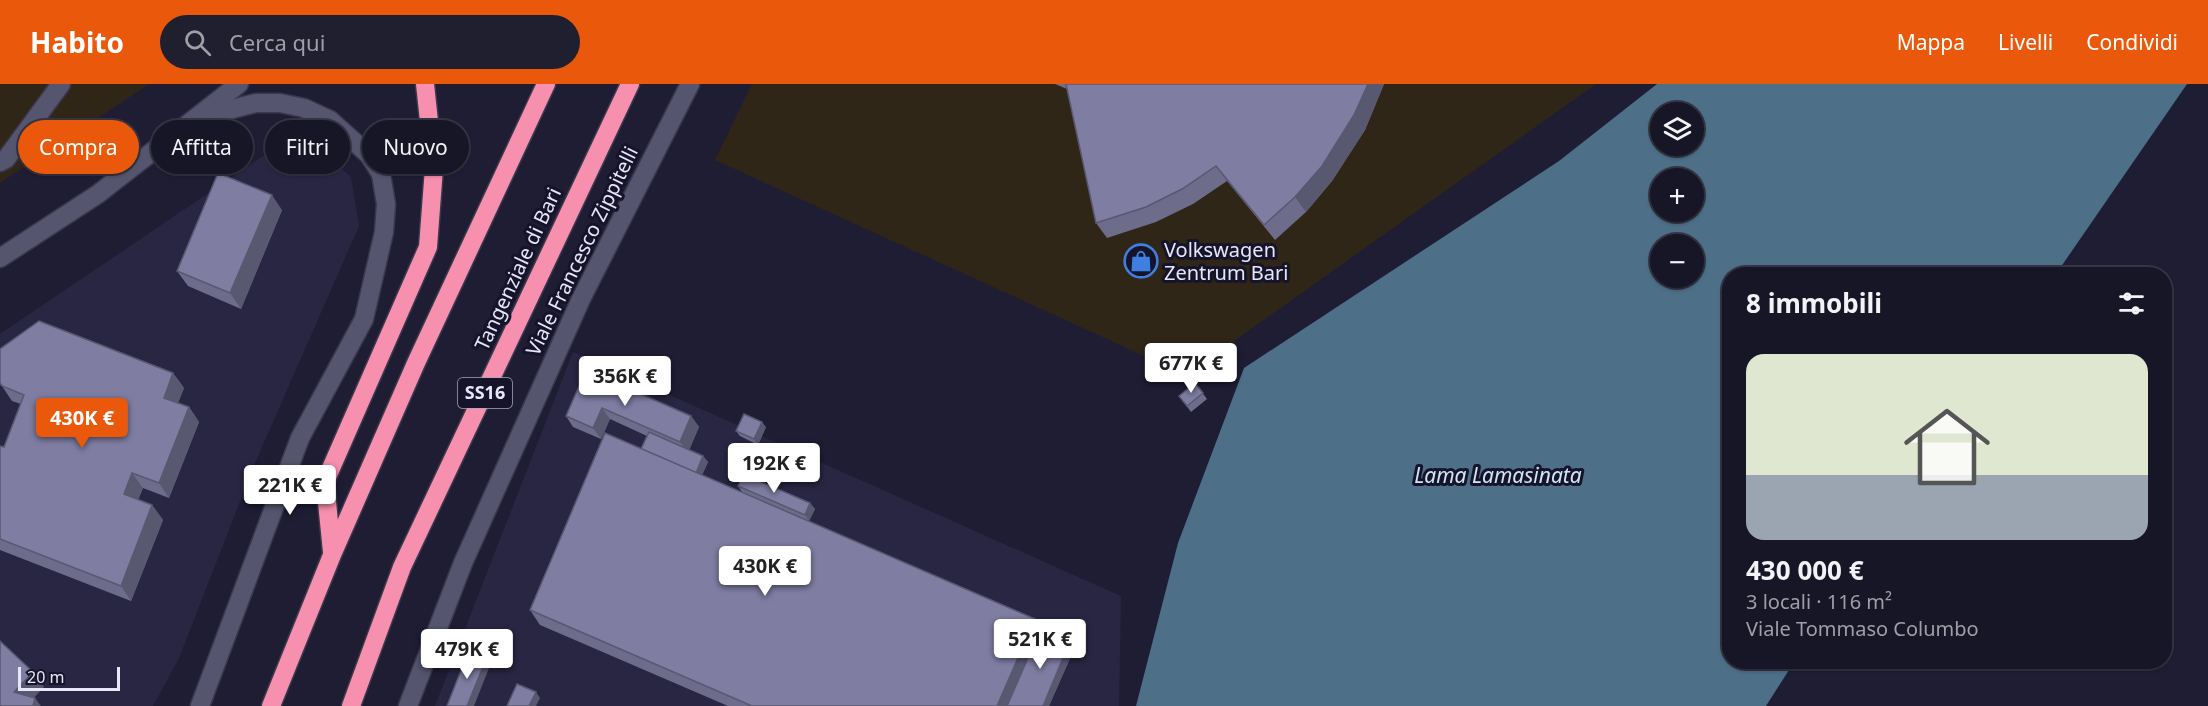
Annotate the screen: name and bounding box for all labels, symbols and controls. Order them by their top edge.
search box [160,15,580,69]
text: Habito [30,23,124,61]
icon: search [181,26,214,59]
text: Cerca qui [229,27,325,57]
text: Mappa [1897,28,1965,56]
text: Livelli [1998,28,2053,56]
text: Condividi [2086,28,2178,56]
map controls [1650,102,1704,288]
button: layers [1650,102,1704,156]
chip: Compra [18,120,139,174]
chip: Affitta [151,120,253,174]
chip: Filtri [265,120,350,174]
chip: Nuovo [362,120,469,174]
street label: Viale Francesco Zippitelli [519,142,644,360]
button: + [1650,168,1704,222]
street label: Tangenziale di Bari [468,183,567,355]
button: − [1650,234,1704,288]
place label: Volkswagen Zentrum Bari [1164,236,1288,286]
shop icon: Volkswagen Zentrum Bari [1123,243,1159,279]
text: 8 immobili [1746,285,1882,321]
icon: filters [2115,287,2148,320]
pin: 677K € [1142,343,1240,394]
text: 677K € [1159,349,1223,376]
pin: 356K € [576,356,674,407]
text: 356K € [593,362,657,389]
road number: SS16 [458,378,512,408]
icon: home [1893,393,2001,501]
pin: 430K € [33,398,131,449]
text: 430K € [50,404,114,431]
pin: 192K € [725,443,823,494]
text: 192K € [742,449,806,476]
water label: Lama Lamasinata [1414,461,1582,489]
pin: 221K € [241,465,339,516]
text: 221K € [258,471,322,498]
pin: 430K € [716,546,814,597]
text: 430K € [733,552,797,579]
text: 430 000 € [1746,552,1864,588]
text: 3 locali · 116 m² [1746,588,1892,615]
text: Viale Tommaso Columbo [1746,615,1979,642]
pin: 521K € [991,619,1089,670]
text: 521K € [1008,625,1072,652]
pin: 479K € [418,629,516,680]
text: 479K € [435,635,499,662]
scale bar [18,664,120,692]
text: 20 m [27,666,64,688]

